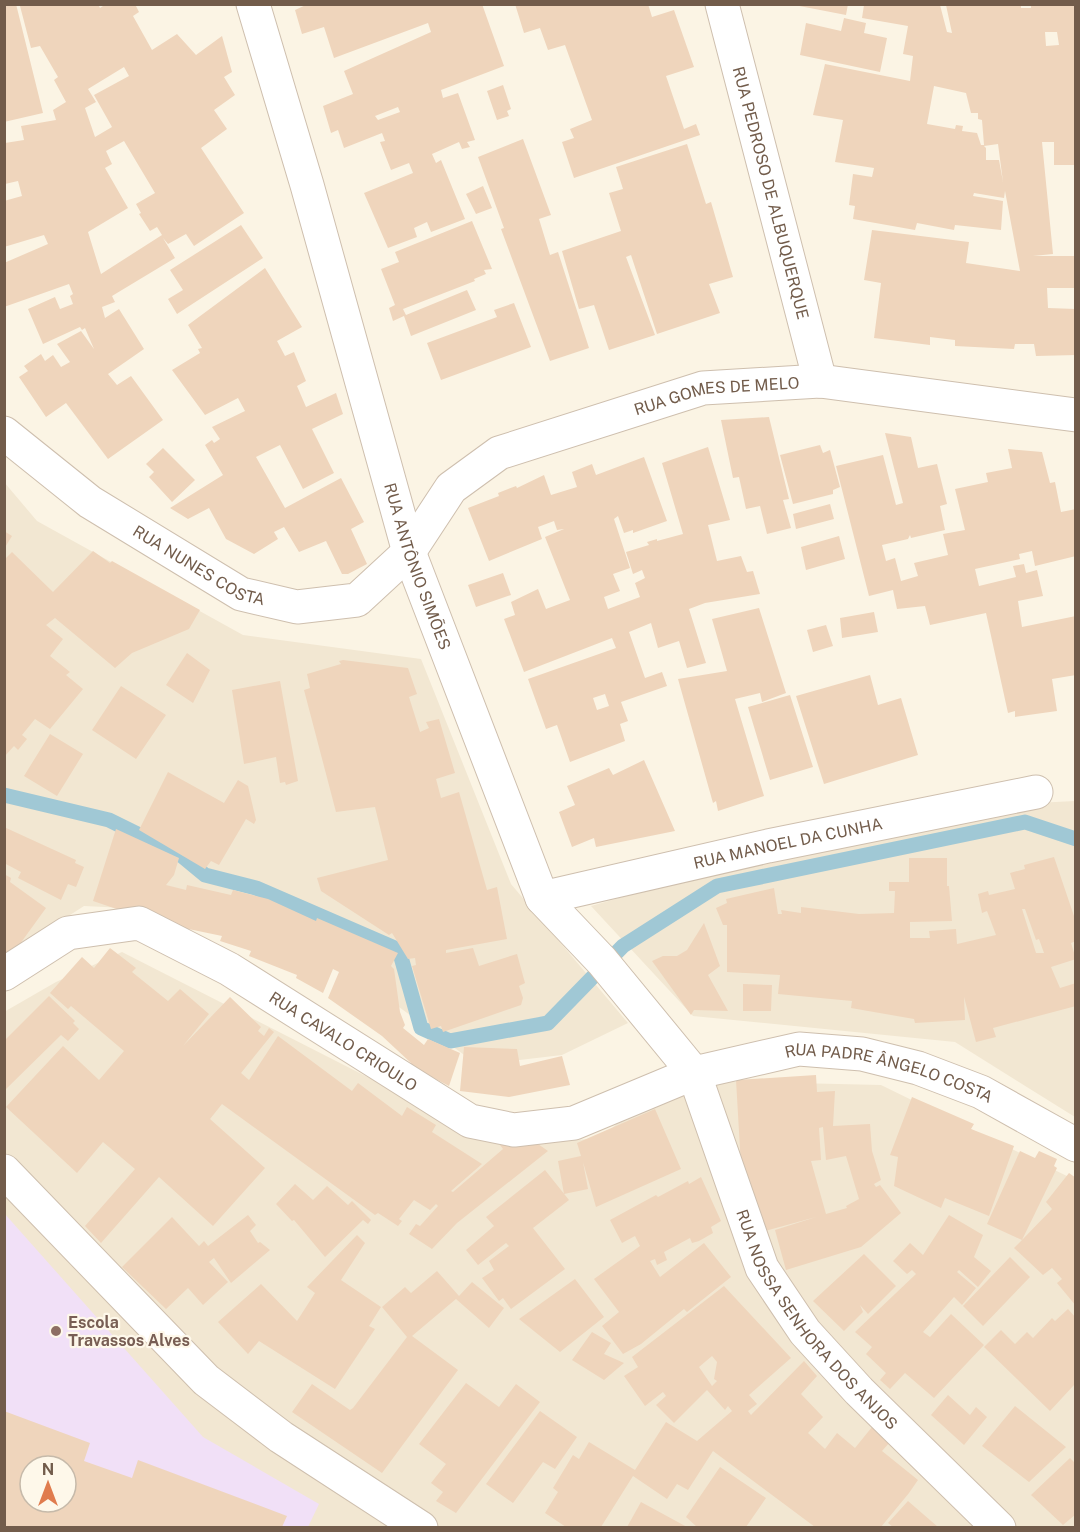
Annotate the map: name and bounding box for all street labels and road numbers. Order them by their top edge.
street label: RUA PEDROSO DE ALBUQUERQUE [729,64,813,321]
street label: RUA GOMES DE MELO [632,373,800,419]
street label: RUA ANTÔNIO SIMÕES [380,481,455,652]
street label: RUA NUNES COSTA [129,521,267,609]
street label: RUA MANOEL DA CUNHA [692,814,884,873]
street label: RUA CAVALO CRIOULO [266,988,421,1095]
street label: RUA PADRE ÂNGELO COSTA [783,1040,996,1107]
street label: RUA NOSSA SENHORA DOS ANJOS [732,1207,901,1434]

